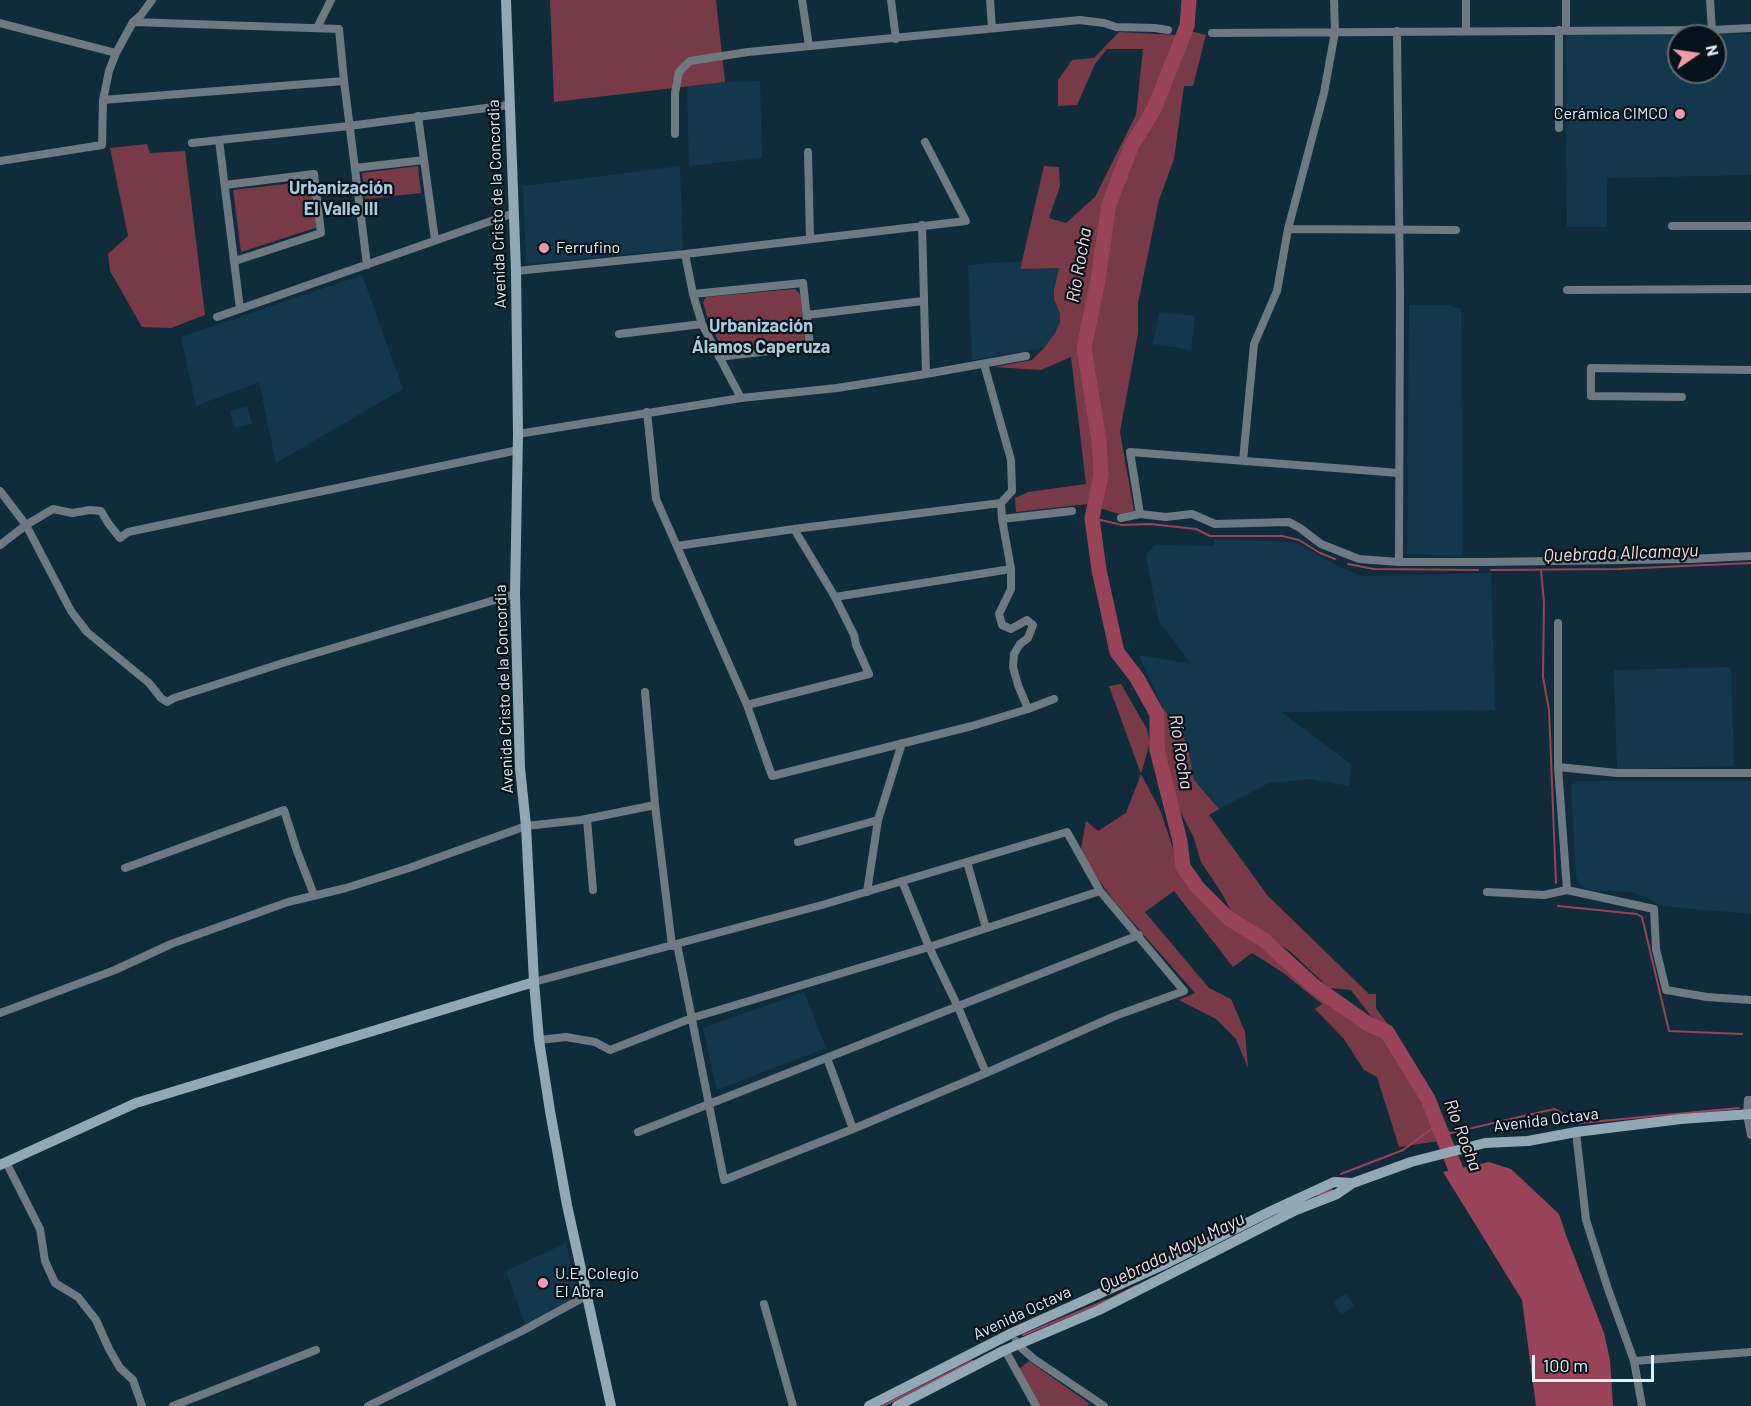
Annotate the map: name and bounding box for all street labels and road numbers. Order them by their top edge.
street label: Avenida Cristo de la Concordia [484,99,510,309]
street label: Avenida Cristo de la Concordia [491,584,517,794]
street label: Avenida Octava [1492,1104,1600,1136]
street label: Avenida Octava [970,1282,1074,1344]

